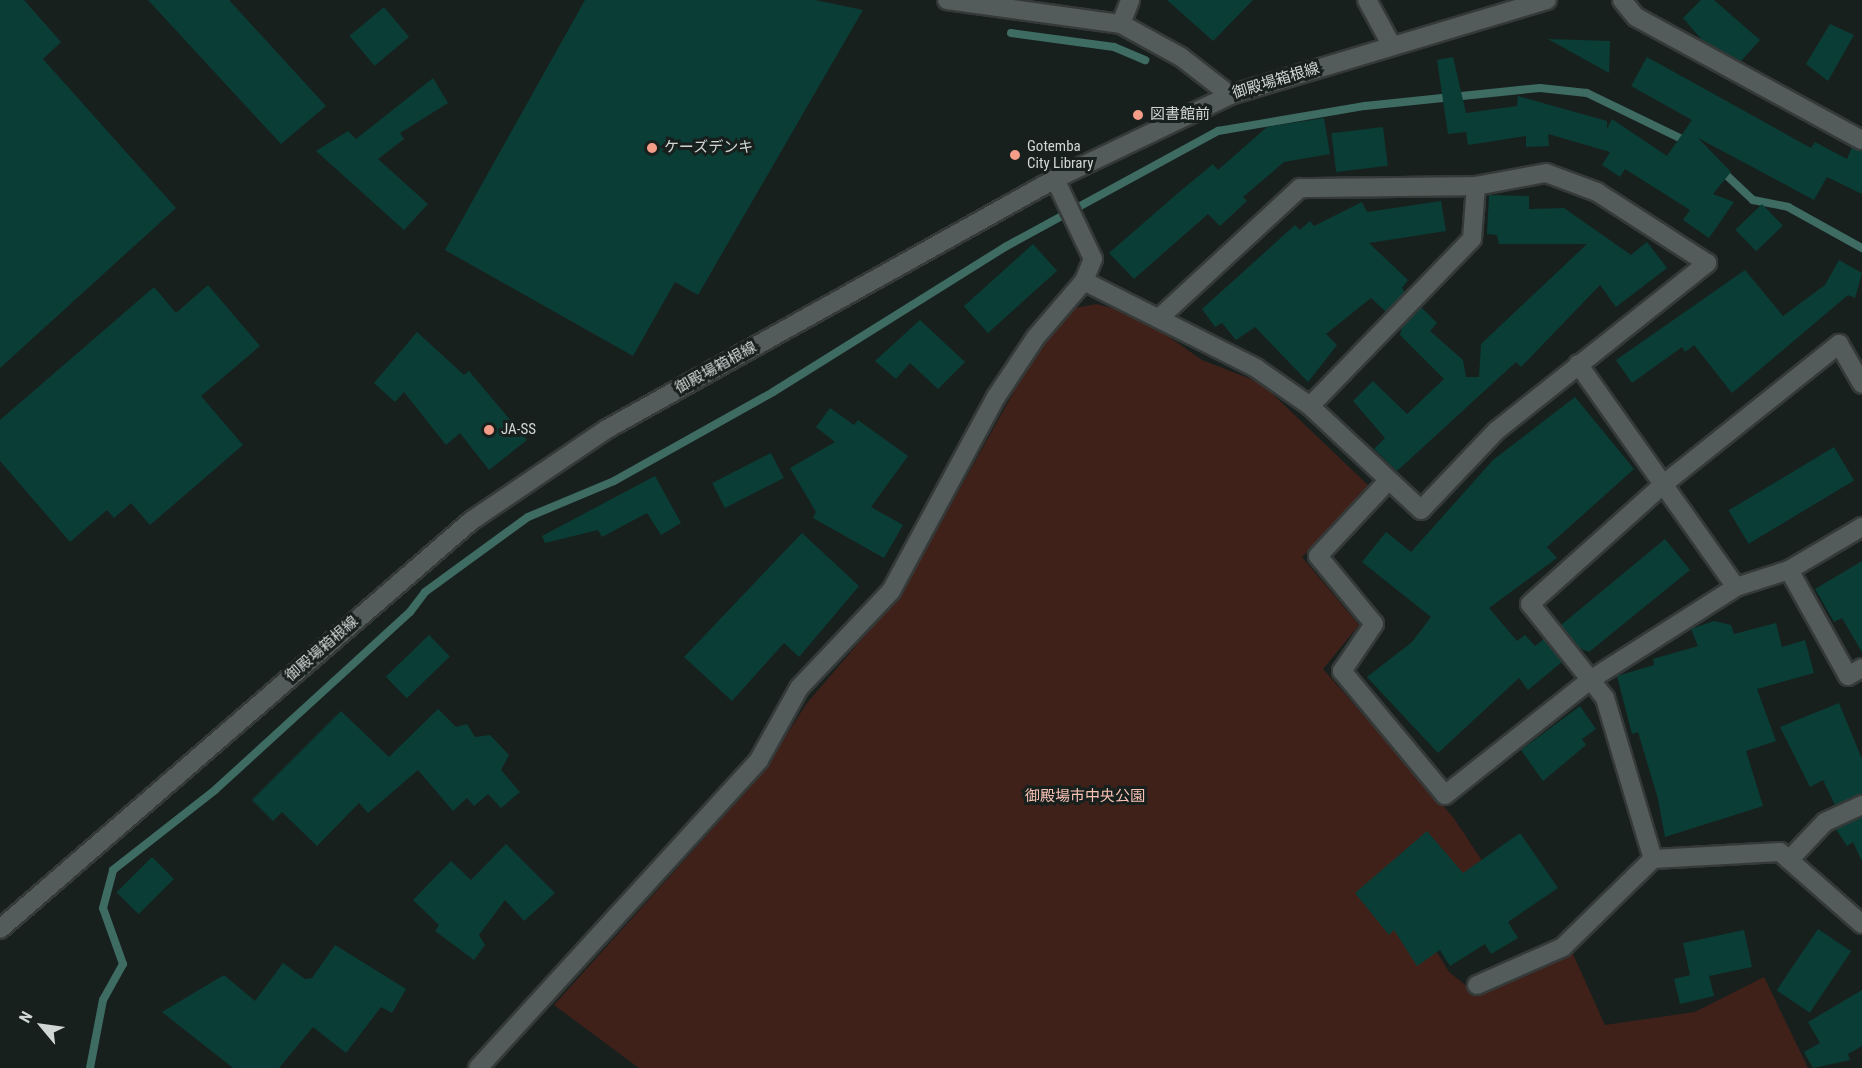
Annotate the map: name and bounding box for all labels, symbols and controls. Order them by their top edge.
street label: 御殿場箱根線 [1230,59,1322,103]
place label: 図書館前 [1150,106,1210,124]
marker: 図書館前 [1131,108,1145,122]
place label: Gotemba City Library [1027,137,1093,172]
place label: ケーズデンキ [664,139,754,157]
marker: ケーズデンキ [645,141,659,155]
marker: Gotemba City Library [1008,148,1022,162]
street label: 御殿場箱根線 [672,338,760,398]
place label: JA-SS [501,421,536,439]
marker: JA-SS [482,423,496,437]
street label: 御殿場箱根線 [282,613,362,685]
park label: 御殿場市中央公園 [1025,788,1145,806]
north arrow [12,996,72,1056]
text: N [15,1008,36,1026]

